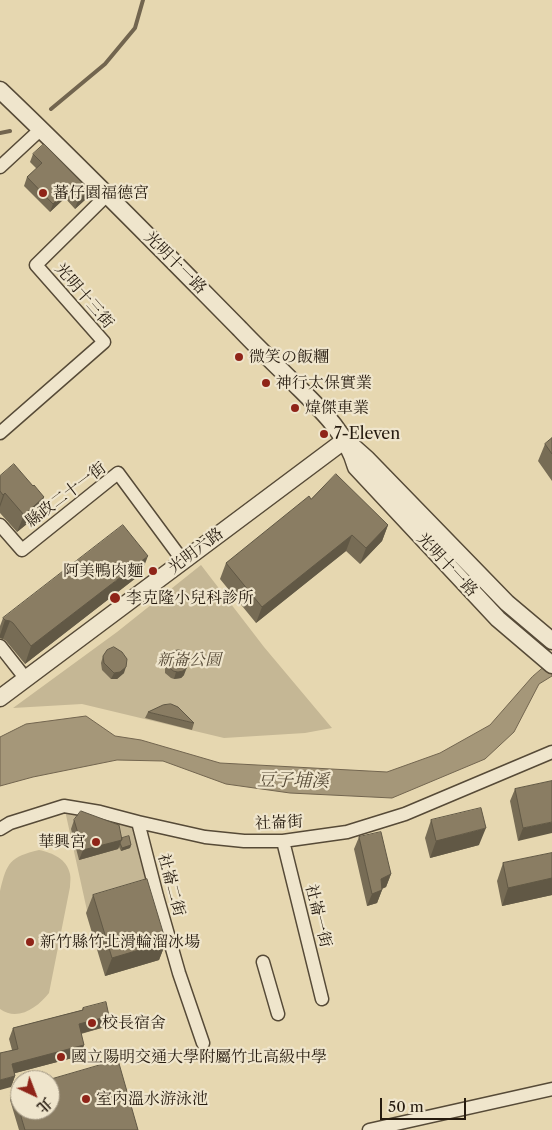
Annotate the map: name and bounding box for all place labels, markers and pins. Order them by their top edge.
place label: 蕃仔園福德宮 [53,183,149,203]
marker: 蕃仔園福德宮 [37,187,49,199]
place label: 微笑の飯糰 [249,347,329,367]
marker: 微笑の飯糰 [233,351,245,363]
place label: 神行太保實業 [276,373,372,393]
marker: 神行太保實業 [260,377,272,389]
place label: 煒傑車業 [305,398,369,418]
marker: 煒傑車業 [289,402,301,414]
place label: 7-Eleven [334,424,400,444]
marker: 7-Eleven [318,428,330,440]
place label: 阿美鴨肉麵 [63,561,143,581]
marker: 阿美鴨肉麵 [147,565,159,577]
place label: 李克隆小兒科診所 [126,588,254,608]
marker: 李克隆小兒科診所 [108,591,122,605]
place label: 華興宮 [38,832,86,852]
marker: 華興宮 [90,836,102,848]
place label: 新竹縣竹北滑輪溜冰場 [40,932,200,952]
marker: 新竹縣竹北滑輪溜冰場 [24,936,36,948]
place label: 校長宿舍 [102,1013,166,1033]
marker: 校長宿舍 [86,1017,98,1029]
place label: 國立陽明交通大學附屬竹北高級中學 [71,1047,327,1067]
marker: 國立陽明交通大學附屬竹北高級中學 [55,1051,67,1063]
place label: 室內溫水游泳池 [96,1089,208,1109]
marker: 室內溫水游泳池 [80,1093,92,1105]

